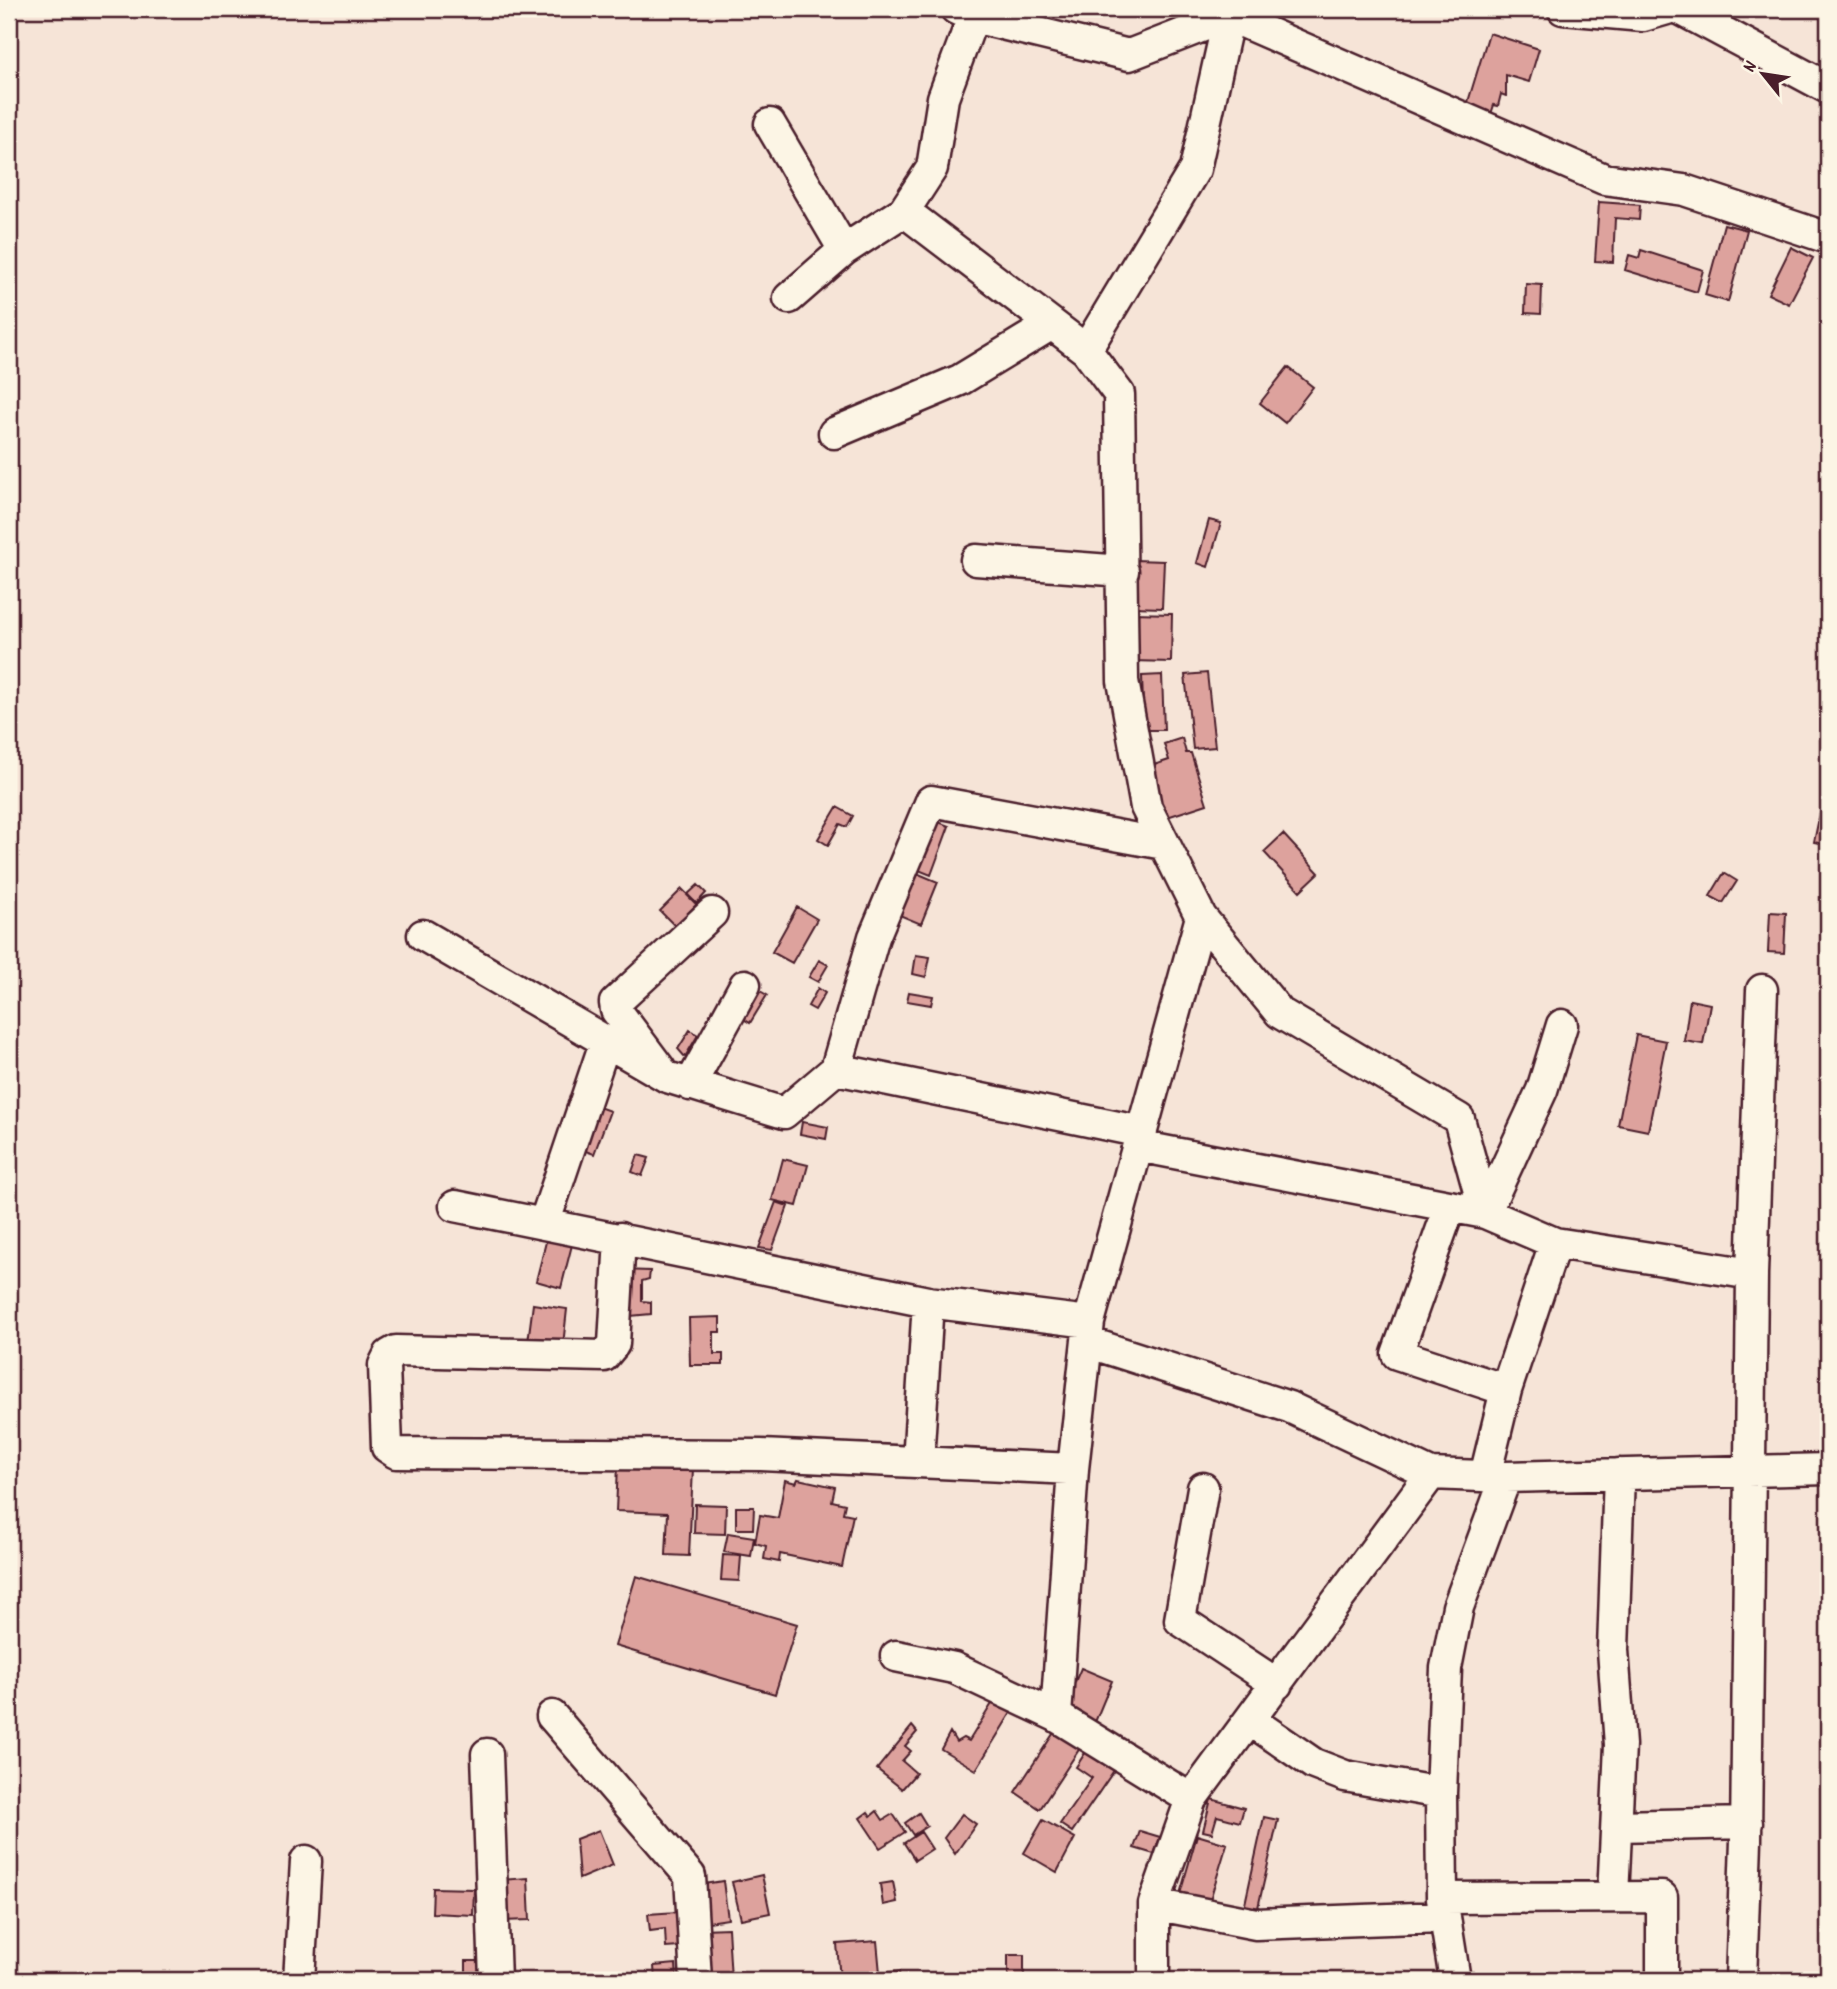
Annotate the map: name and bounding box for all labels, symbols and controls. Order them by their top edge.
north arrow [1728,38,1798,108]
text: N [1737,56,1765,78]

